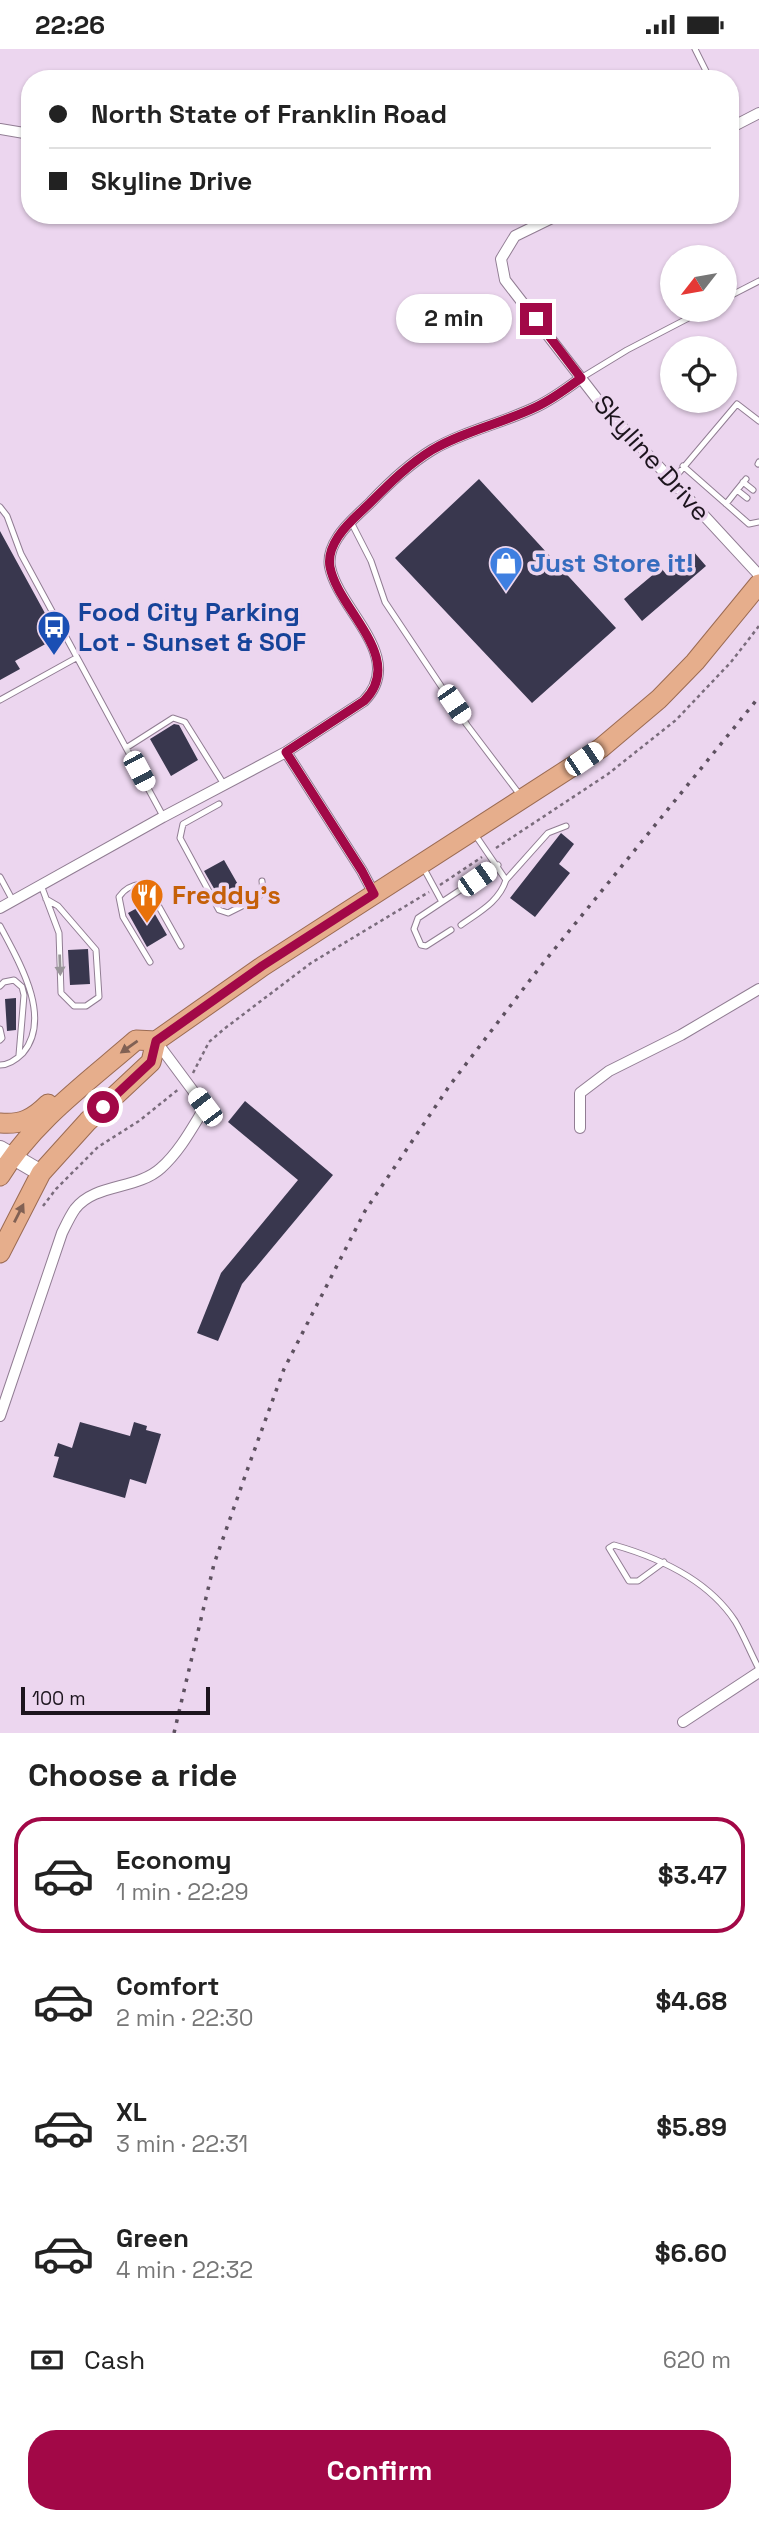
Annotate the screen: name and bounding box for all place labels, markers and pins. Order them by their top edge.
shop icon: Just Store it! [487,544,525,593]
place label: Just Store it! [530,546,694,580]
place label: Food City Parking Lot - Sunset & SOF [78,595,306,659]
bus stop icon: Food City Parking Lot - Sunset & SOF [35,608,73,657]
restaurant icon: Freddy's [128,876,166,925]
place label: Freddy's [172,878,281,912]

